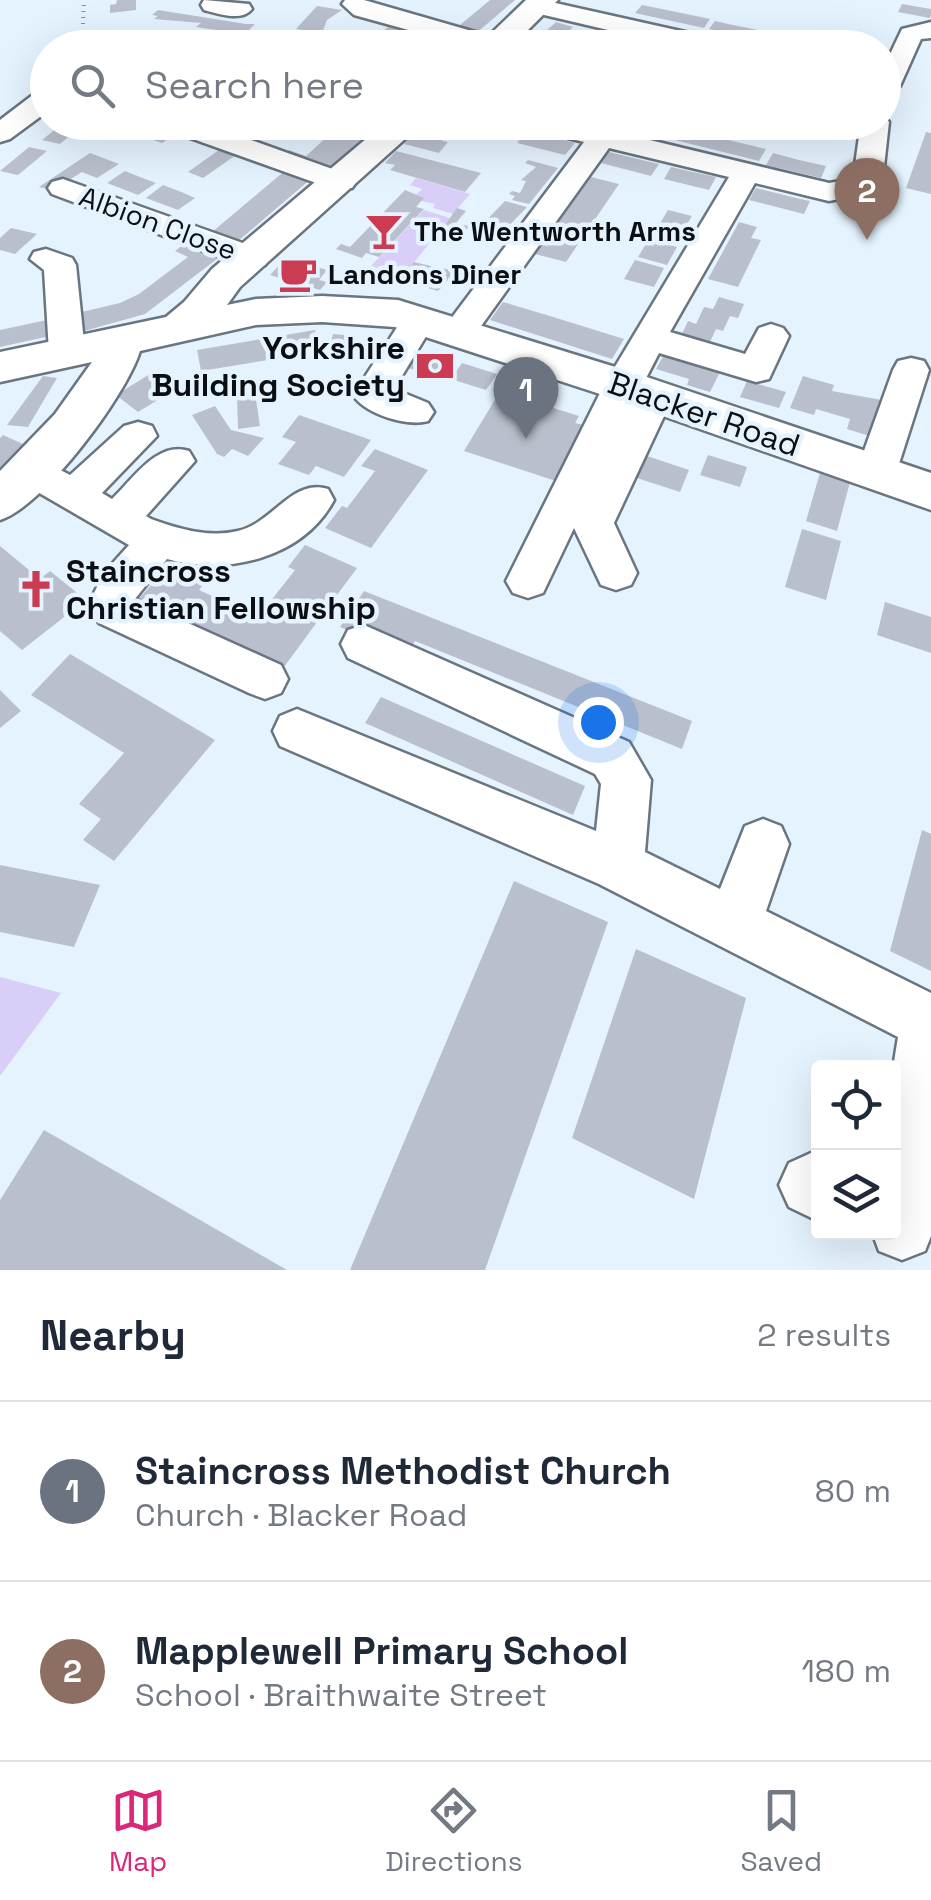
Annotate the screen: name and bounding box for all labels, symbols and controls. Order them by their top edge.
search box [30,30,901,140]
icon: search [65,58,120,113]
text: Search here [145,61,364,109]
pin: 2 [834,158,900,240]
street label: Albion Close [75,178,241,268]
bar icon: The Wentworth Arms [363,210,405,252]
place label: The Wentworth Arms [414,213,696,249]
cafe icon: Landons Diner [277,253,319,295]
place label: Landons Diner [328,256,521,292]
place label: Yorkshire Building Society [151,328,405,405]
bank icon: Yorkshire Building Society [414,345,456,387]
pin: 1 [494,356,558,439]
street label: Blacker Road [603,362,805,466]
place label: Staincross Christian Fellowship [66,551,376,628]
church icon: Staincross Christian Fellowship [15,568,57,610]
your location [573,697,624,748]
map controls [811,1060,901,1240]
button: locate [811,1060,901,1150]
button: layers [811,1150,901,1240]
text: Nearby [40,1309,186,1362]
text: 2 results [757,1315,891,1355]
text: Staincross Methodist Church [135,1447,671,1495]
text: 1 [65,1471,80,1511]
text: 80 m [815,1471,891,1511]
text: Church · Blacker Road [135,1495,467,1535]
text: Mapplewell Primary School [135,1627,628,1675]
text: 2 [63,1651,82,1691]
text: 180 m [801,1651,891,1691]
text: School · Braithwaite Street [135,1675,547,1715]
tab: Map [109,1783,167,1879]
tab: Directions [385,1783,522,1879]
tab: Saved [740,1783,822,1879]

